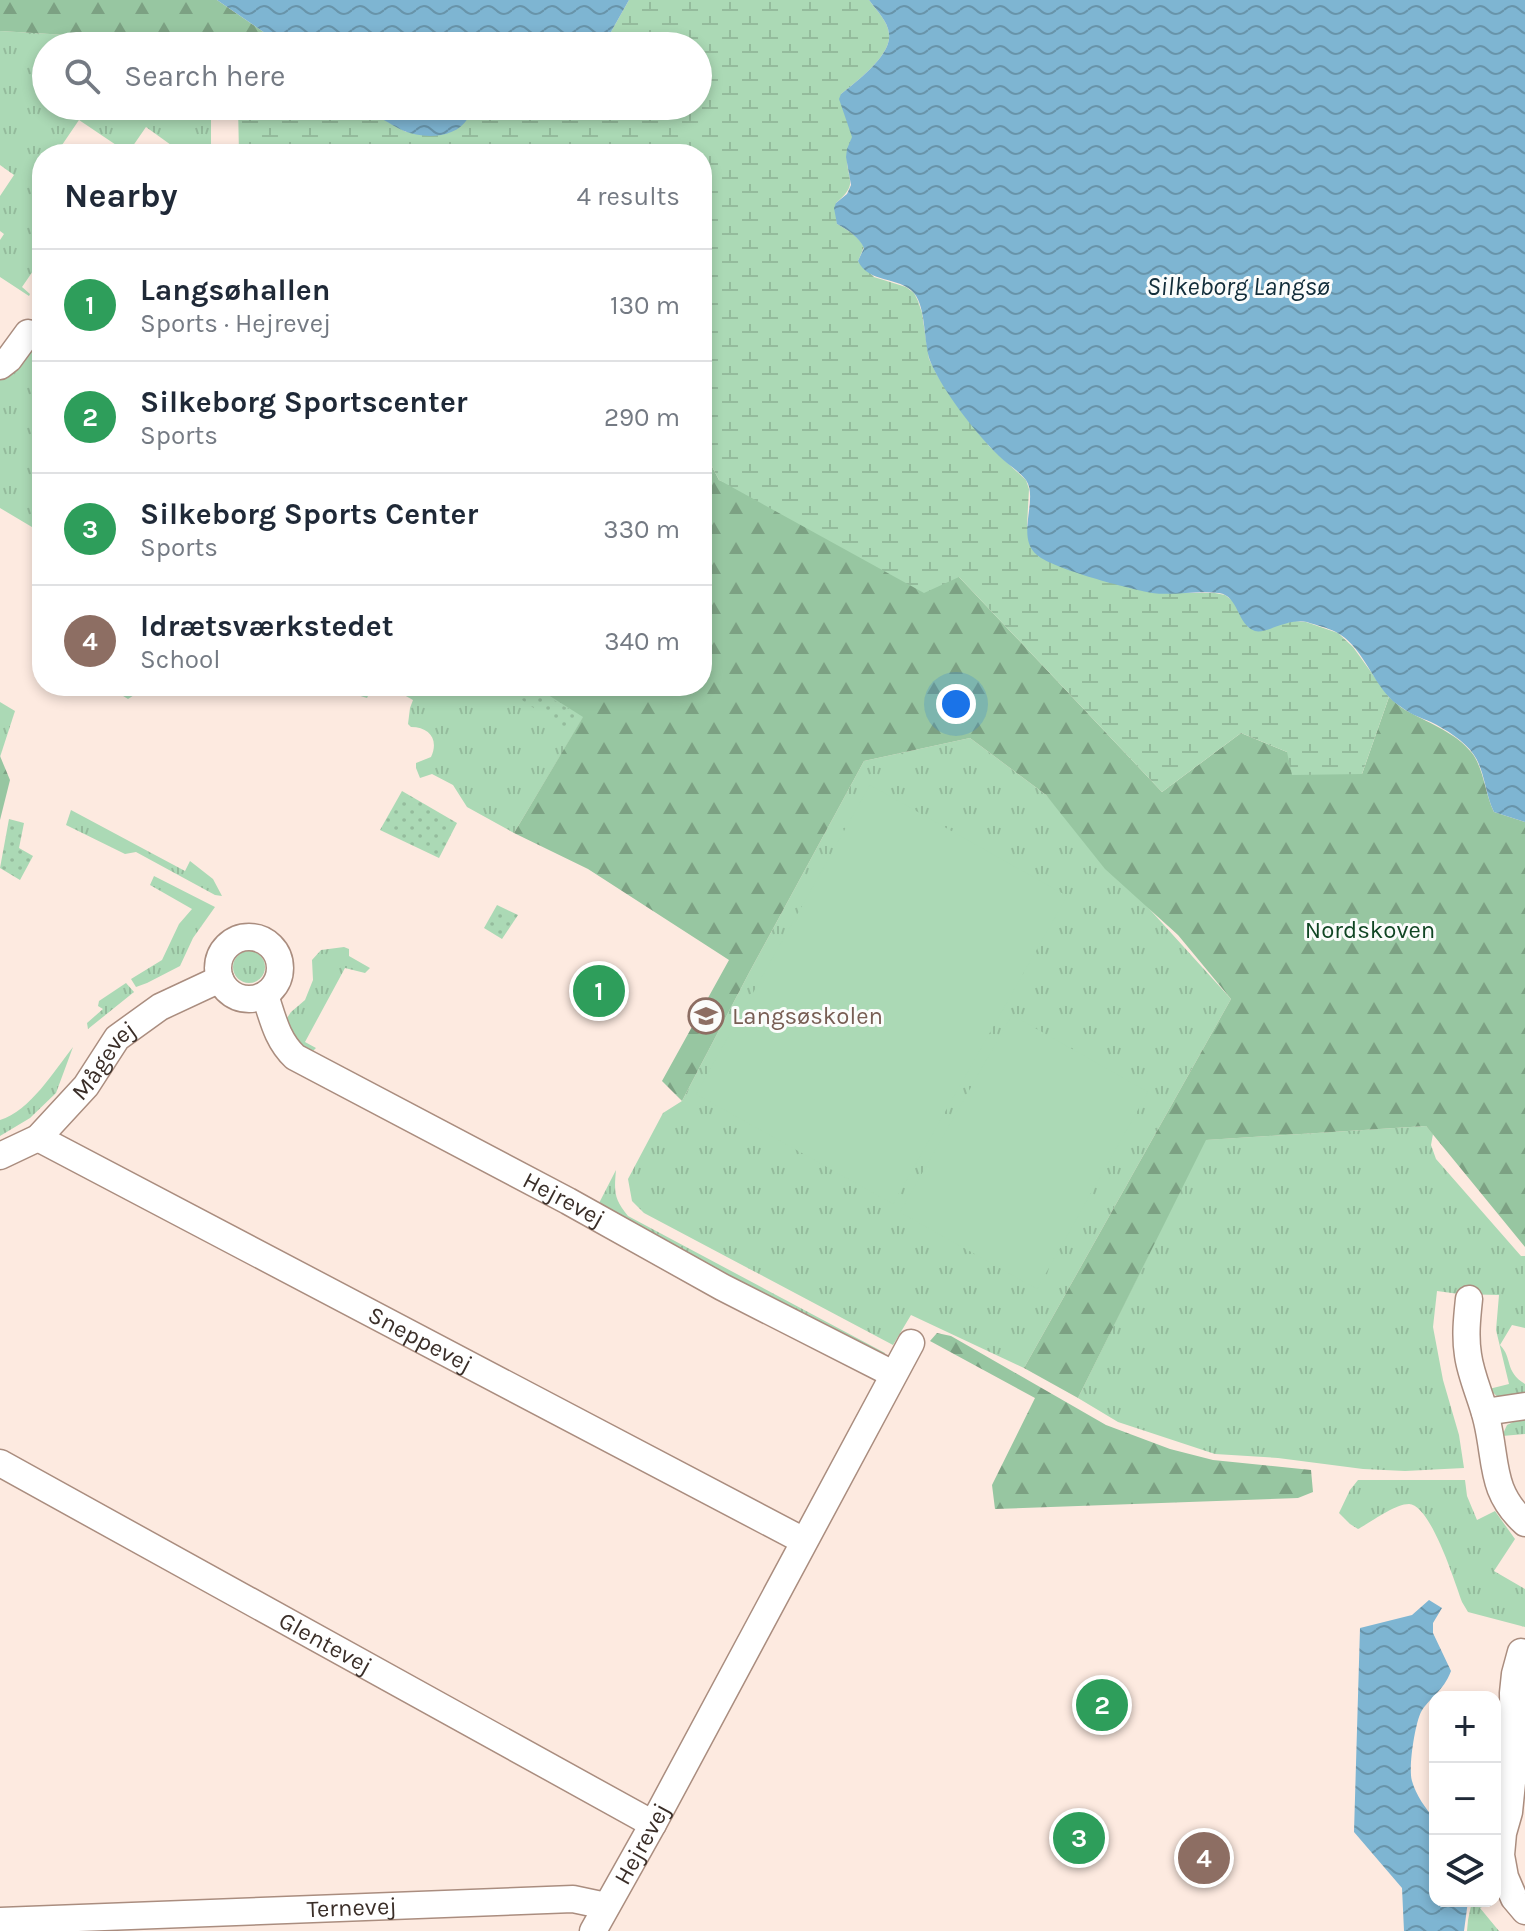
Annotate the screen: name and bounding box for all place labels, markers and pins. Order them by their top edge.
pin: 1 [573,961,625,1021]
school or university icon: Langsøskolen [687,997,725,1035]
place label: Langsøskolen [732,1002,883,1030]
pin: 2 [1076,1675,1128,1735]
pin: 3 [1053,1808,1105,1868]
pin: 4 [1178,1828,1230,1888]

